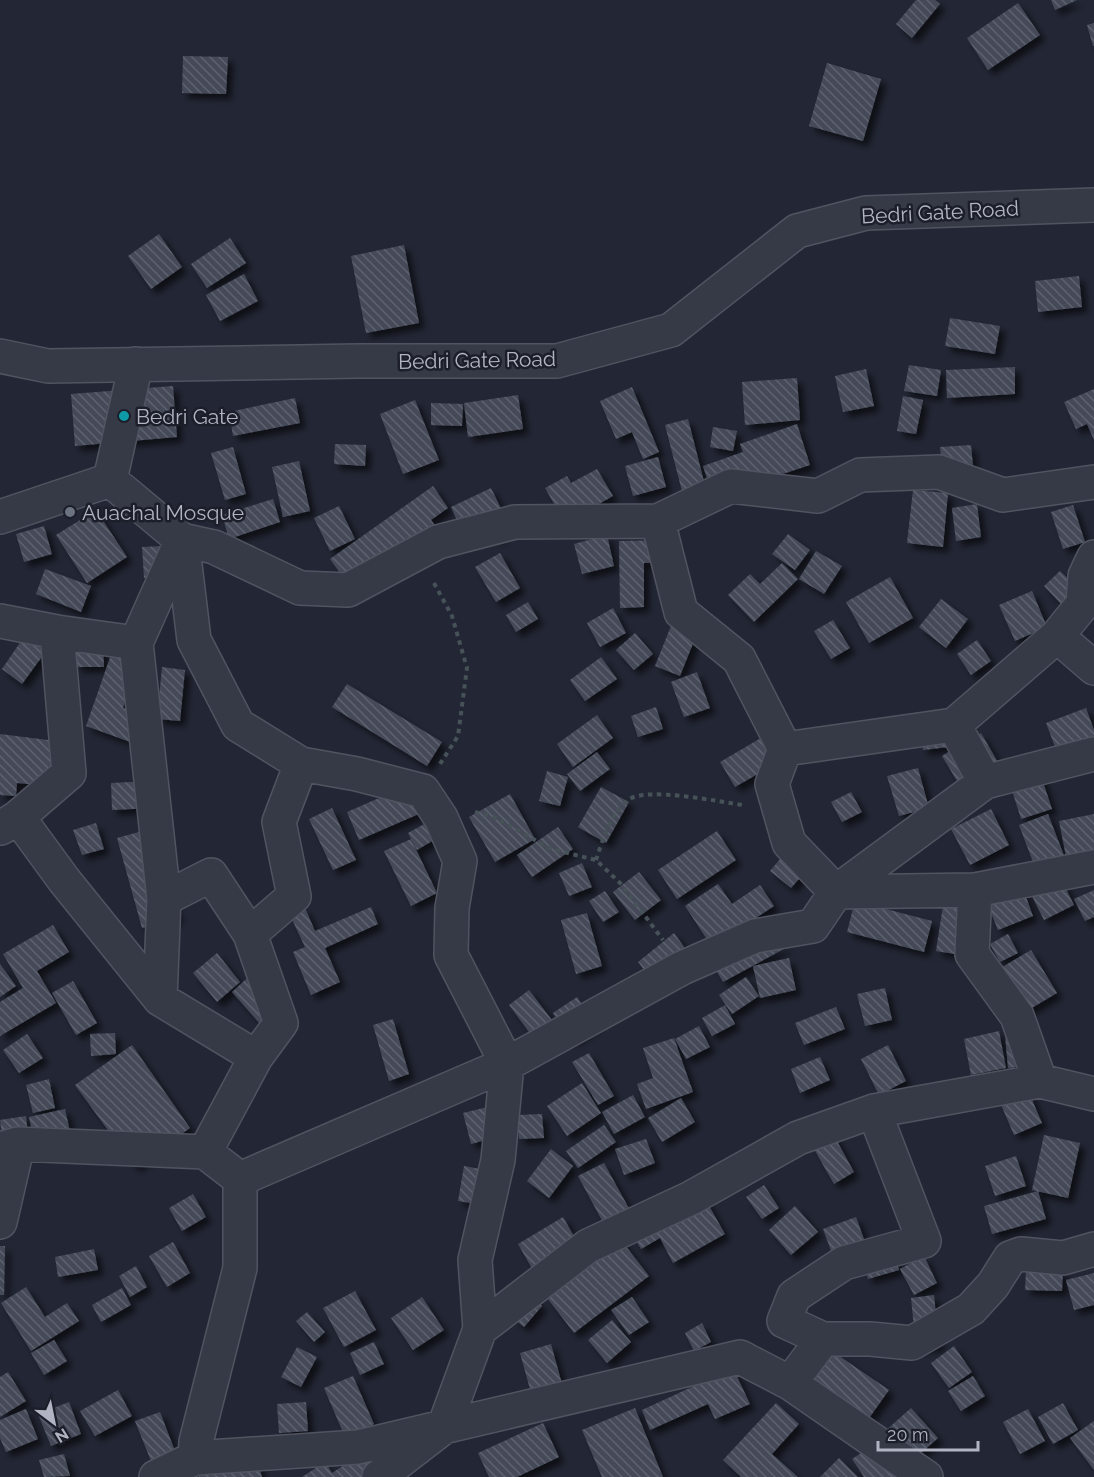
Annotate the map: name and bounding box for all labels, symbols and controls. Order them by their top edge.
street label: Bedri Gate Road [860,195,1020,229]
street label: Bedri Gate Road [398,346,556,374]
place label: Bedri Gate [136,404,238,429]
marker: Bedri Gate [117,409,131,423]
place label: Auachal Mosque [82,500,244,525]
marker: Auachal Mosque [63,505,77,519]
north arrow [24,1393,84,1453]
scale bar [878,1414,978,1452]
text: N [51,1424,72,1447]
text: 20 m [887,1424,929,1445]

